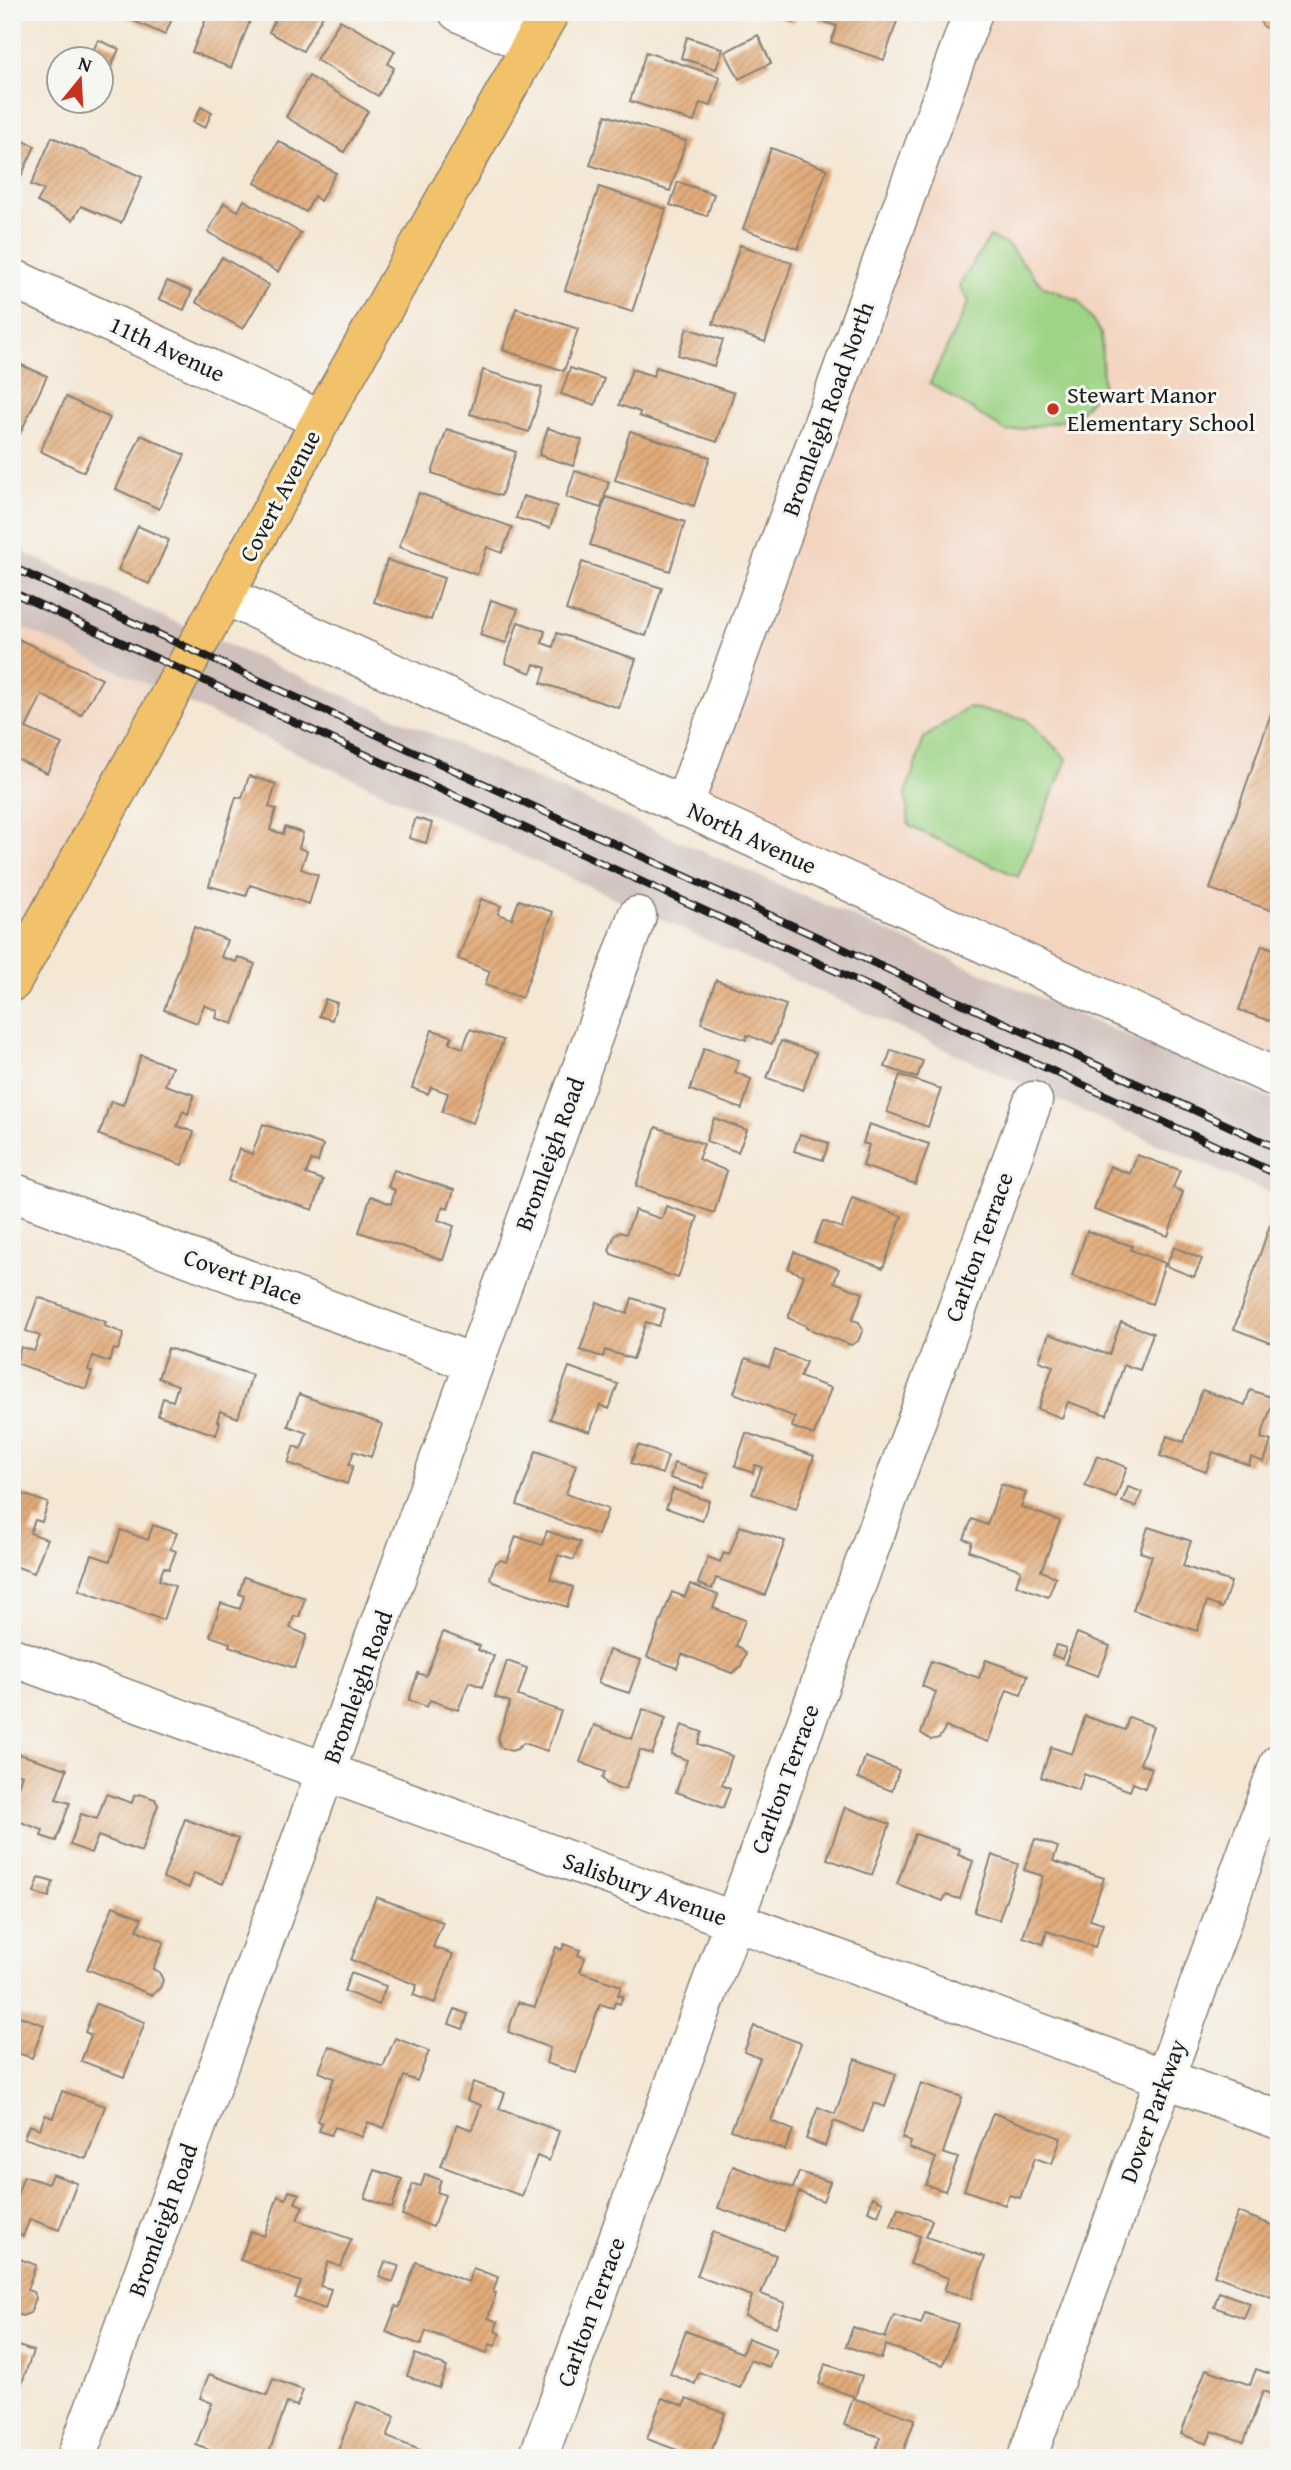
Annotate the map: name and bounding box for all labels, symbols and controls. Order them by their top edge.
north arrow [46,46,116,116]
text: N [75,49,96,79]
street label: Bromleigh Road North [772,296,883,521]
street label: 11th Avenue [104,306,231,391]
place label: Stewart Manor Elementary School [1067,377,1255,440]
marker: Stewart Manor Elementary School [1045,401,1061,417]
street label: Covert Avenue [230,424,329,568]
street label: North Avenue [682,792,823,883]
street label: Bromleigh Road [506,1072,594,1235]
street label: Carlton Terrace [935,1167,1022,1327]
street label: Covert Place [179,1239,307,1314]
street label: Bromleigh Road [314,1605,402,1768]
street label: Carlton Terrace [741,1699,828,1859]
street label: Salisbury Avenue [558,1843,732,1934]
street label: Dover Parkway [1110,2034,1195,2188]
street label: Bromleigh Road [119,2138,207,2301]
street label: Carlton Terrace [547,2232,634,2392]

